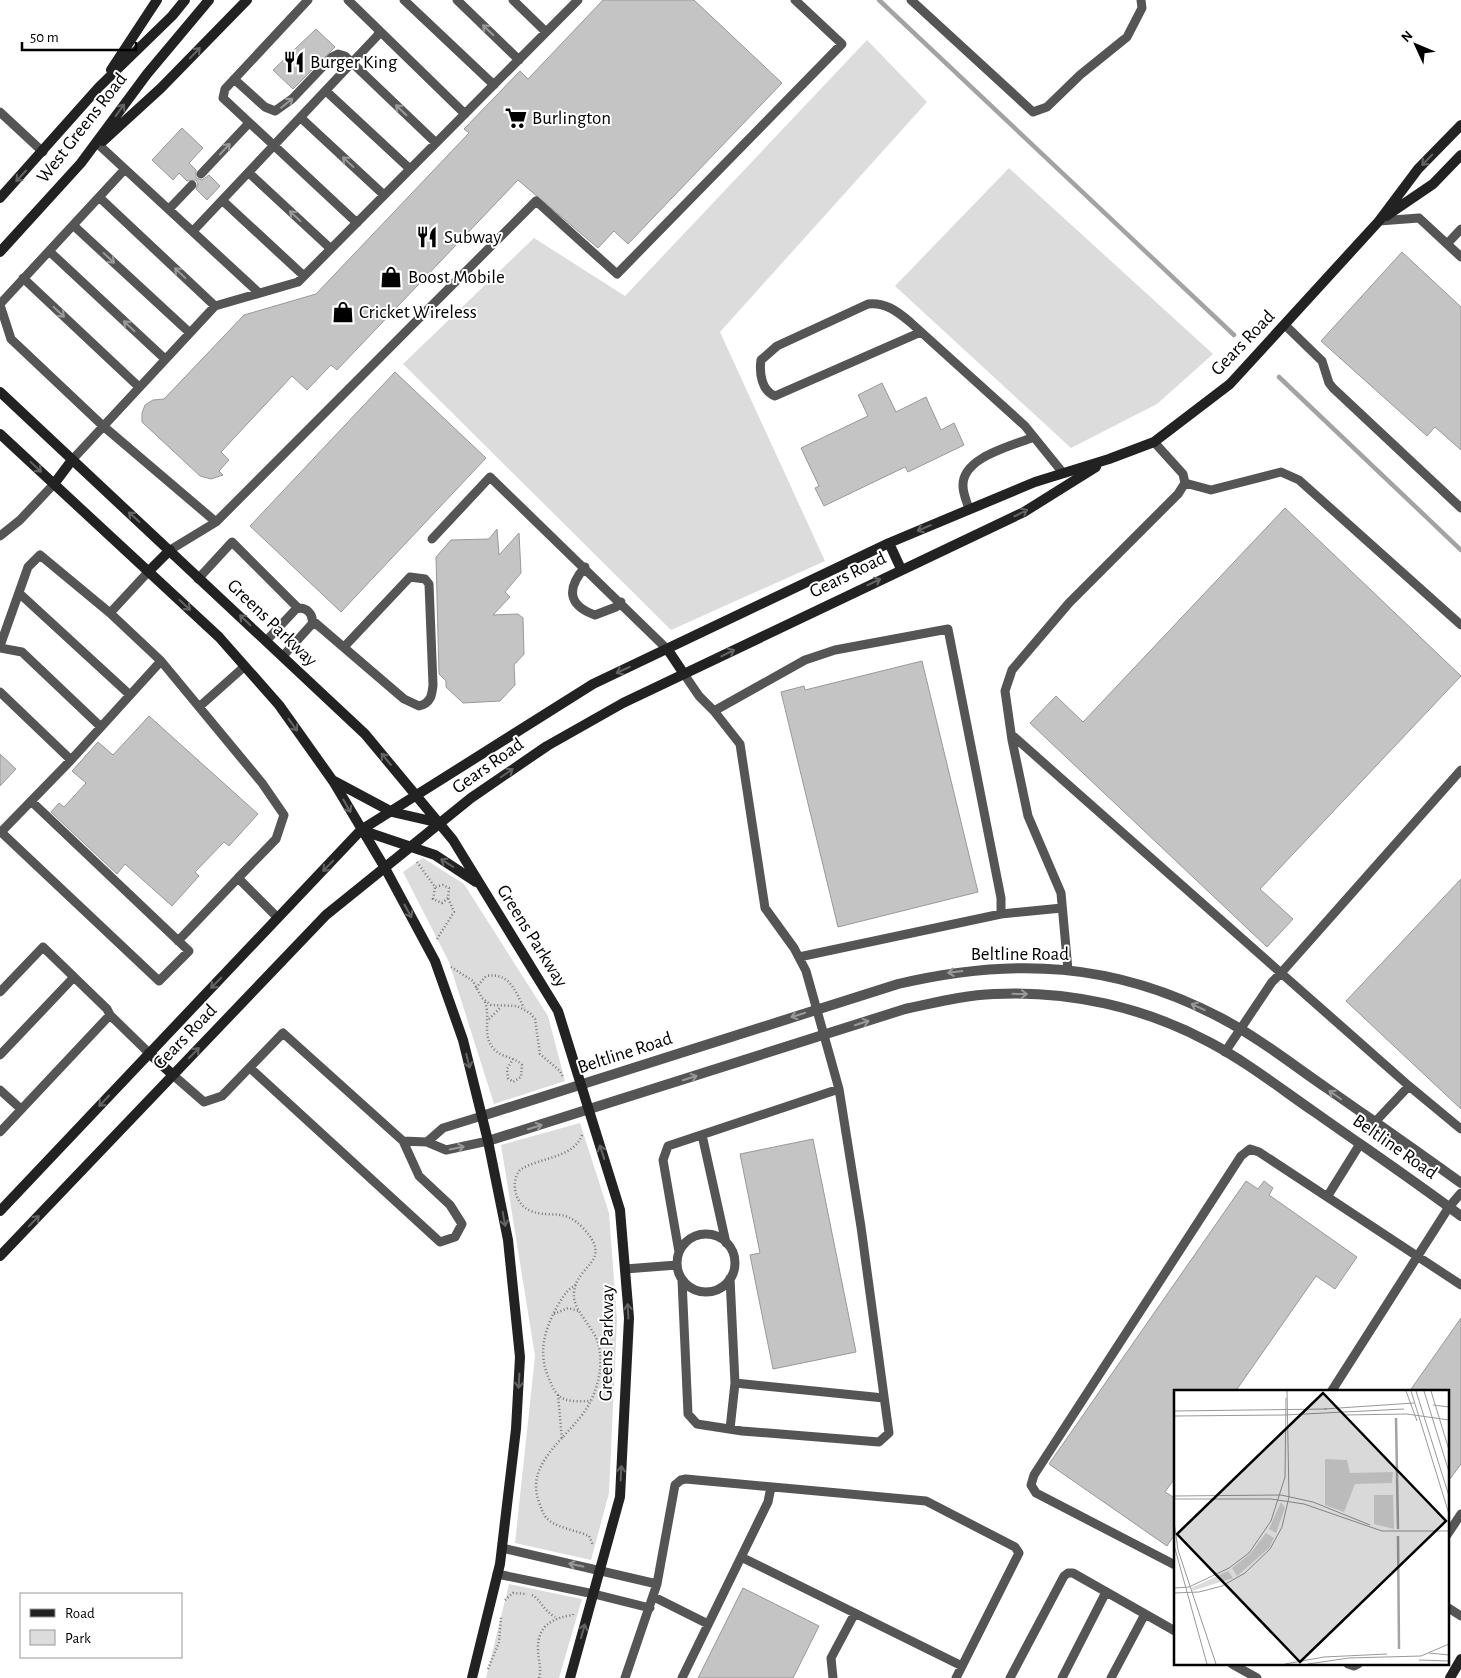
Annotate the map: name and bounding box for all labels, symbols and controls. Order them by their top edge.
scale bar [22,20,136,52]
north arrow [1391,20,1441,70]
one-way arrow [481,24,494,36]
text: N [1399,28,1416,45]
text: 50 m [30,30,59,45]
one-way arrow [189,46,201,59]
restaurant icon: Burger King [281,49,307,75]
place label: Burger King [310,53,398,72]
street label: West Greens Road [33,69,131,186]
one-way arrow [280,98,293,109]
one-way arrow [395,103,407,116]
one-way arrow [115,104,126,117]
supermarket icon: Burlington [503,105,529,131]
place label: Burlington [532,109,611,128]
one-way arrow [219,143,231,155]
one-way arrow [1421,154,1433,166]
one-way arrow [342,156,355,168]
one-way arrow [15,170,27,182]
one-way arrow [289,210,301,222]
restaurant icon: Subway [414,224,440,250]
place label: Subway [444,228,501,247]
one-way arrow [103,252,116,264]
shop icon: Boost Mobile [378,264,404,290]
one-way arrow [173,267,186,279]
place label: Boost Mobile [408,268,505,287]
shop icon: Cricket Wireless [330,299,356,325]
place label: Cricket Wireless [359,303,477,322]
one-way arrow [52,306,65,318]
street label: Gears Road [1208,307,1279,379]
one-way arrow [123,320,136,332]
one-way arrow [29,461,42,473]
one-way arrow [1013,508,1028,517]
one-way arrow [127,511,140,523]
one-way arrow [917,524,932,534]
street label: Gears Road [807,548,889,602]
street label: Greens Parkway [223,576,321,670]
one-way arrow [866,577,881,586]
one-way arrow [179,599,191,611]
one-way arrow [239,614,251,626]
one-way arrow [720,648,735,657]
one-way arrow [616,665,631,675]
one-way arrow [288,718,298,732]
street label: Gears Road [449,734,527,797]
one-way arrow [380,752,391,765]
one-way arrow [500,768,514,778]
one-way arrow [342,798,352,813]
one-way arrow [441,858,455,868]
one-way arrow [322,859,334,872]
street label: Greens Parkway [493,882,571,990]
one-way arrow [403,903,413,918]
street label: Beltline Road [971,945,1069,964]
one-way arrow [947,967,963,977]
one-way arrow [209,977,222,989]
one-way arrow [1012,989,1028,999]
street label: Gears Road [150,1001,221,1073]
one-way arrow [1191,1002,1206,1012]
one-way arrow [791,1011,807,1021]
one-way arrow [853,1018,869,1027]
street label: Beltline Road [575,1029,675,1077]
one-way arrow [188,1046,200,1059]
one-way arrow [464,1052,473,1068]
one-way arrow [682,1073,697,1082]
one-way arrow [1329,1089,1342,1100]
one-way arrow [98,1095,110,1107]
street label: Beltline Road [1349,1111,1441,1183]
one-way arrow [527,1121,543,1131]
one-way arrow [449,1143,465,1152]
one-way arrow [596,1144,606,1160]
one-way arrow [500,1211,509,1227]
one-way arrow [28,1214,40,1227]
street label: Greens Parkway [596,1285,618,1401]
one-way arrow [624,1303,633,1319]
one-way arrow [515,1372,524,1388]
inset map [1174,1390,1448,1666]
one-way arrow [616,1466,625,1482]
one-way arrow [568,1560,584,1569]
legend [20,1593,182,1658]
text: Road [65,1606,95,1621]
one-way arrow [579,1624,589,1640]
text: Park [65,1631,91,1646]

